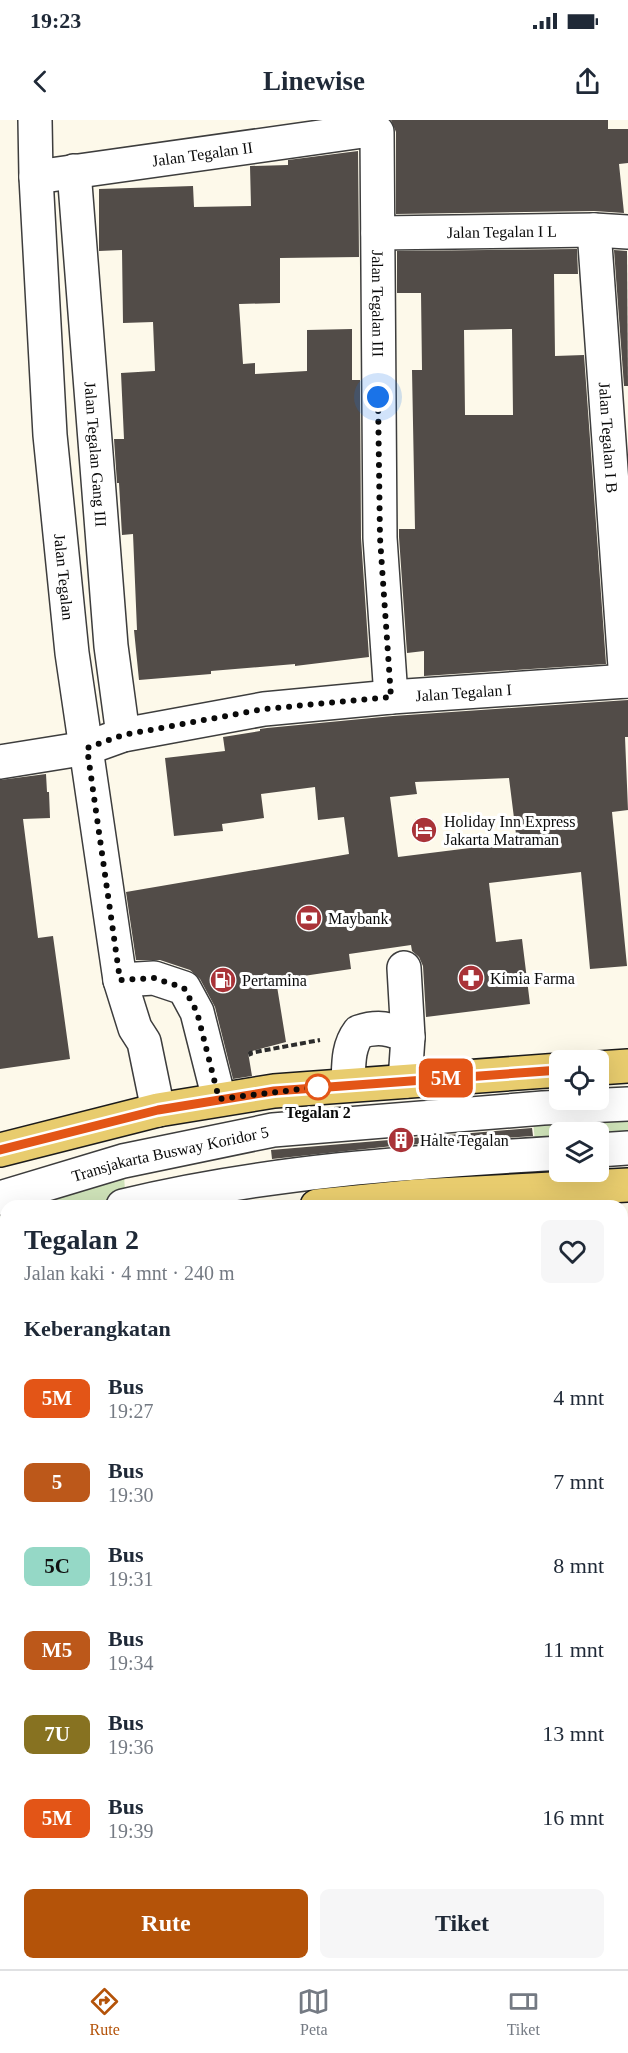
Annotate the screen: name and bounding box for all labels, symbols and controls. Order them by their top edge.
text: 19:23 [30,8,81,33]
icon: back [24,65,57,98]
icon: share [571,65,604,98]
text: Linewise [263,66,365,96]
street label: Jalan Tegalan II [151,139,254,170]
street label: Jalan Tegalan I L [447,223,557,241]
street label: Jalan Tegalan III [368,250,387,357]
street label: Jalan Tegalan Gang III [81,381,110,527]
your location [363,382,393,412]
street label: Jalan Tegalan I B [596,382,621,494]
street label: Jalan Tegalan [51,533,77,621]
street label: Jalan Tegalan I [415,681,512,704]
place label: Holiday Inn Express Jakarta Matraman [444,813,576,848]
hotel icon: Holiday Inn Express Jakarta Matraman [409,815,439,845]
bank icon: Maybank [294,903,324,933]
place label: Maybank [328,910,388,928]
pharmacy icon: Kimia Farma [456,963,486,993]
fuel station icon: Pertamina [208,965,238,995]
place label: Kimia Farma [490,970,575,987]
place label: Pertamina [242,972,307,989]
map controls [549,1050,609,1182]
button: locate [549,1050,609,1110]
line badge: 5M [419,1058,473,1098]
text: 5M [431,1066,461,1090]
marker: Tegalan 2 [305,1074,331,1100]
place label: Tegalan 2 [285,1104,351,1122]
button: layers [549,1122,609,1182]
street label: Transjakarta Busway Koridor 5 [70,1123,270,1185]
building icon: Halte Tegalan [386,1125,416,1155]
place label: Halte Tegalan [420,1132,509,1150]
button: heart [541,1220,604,1283]
text: Tegalan 2 [24,1224,139,1255]
text: Jalan kaki · 4 mnt · 240 m [24,1262,235,1284]
text: Keberangkatan [24,1316,171,1341]
text: Bus [108,1374,143,1399]
text: 4 mnt [553,1385,604,1410]
text: 5M [42,1386,72,1410]
text: 19:27 [108,1400,154,1422]
text: Bus [108,1458,143,1483]
text: 7 mnt [553,1469,604,1494]
text: 5 [52,1470,62,1494]
text: 19:30 [108,1484,154,1506]
text: Bus [108,1542,143,1567]
text: 8 mnt [553,1553,604,1578]
text: 5C [44,1554,70,1578]
text: 19:31 [108,1568,154,1590]
text: Bus [108,1626,143,1651]
text: 11 mnt [543,1637,604,1662]
text: M5 [42,1638,72,1662]
text: 19:34 [108,1652,154,1674]
text: Bus [108,1710,143,1735]
text: 13 mnt [542,1721,604,1746]
text: 7U [44,1722,70,1746]
text: 19:36 [108,1736,154,1758]
text: Bus [108,1794,143,1819]
text: 16 mnt [542,1805,604,1830]
text: 5M [42,1806,72,1830]
text: 19:39 [108,1820,154,1842]
button: Rute [24,1889,308,1958]
button: Tiket [320,1889,604,1958]
tab: Rute [88,1985,121,2039]
tab: Peta [297,1985,330,2039]
tab: Tiket [507,1985,540,2039]

